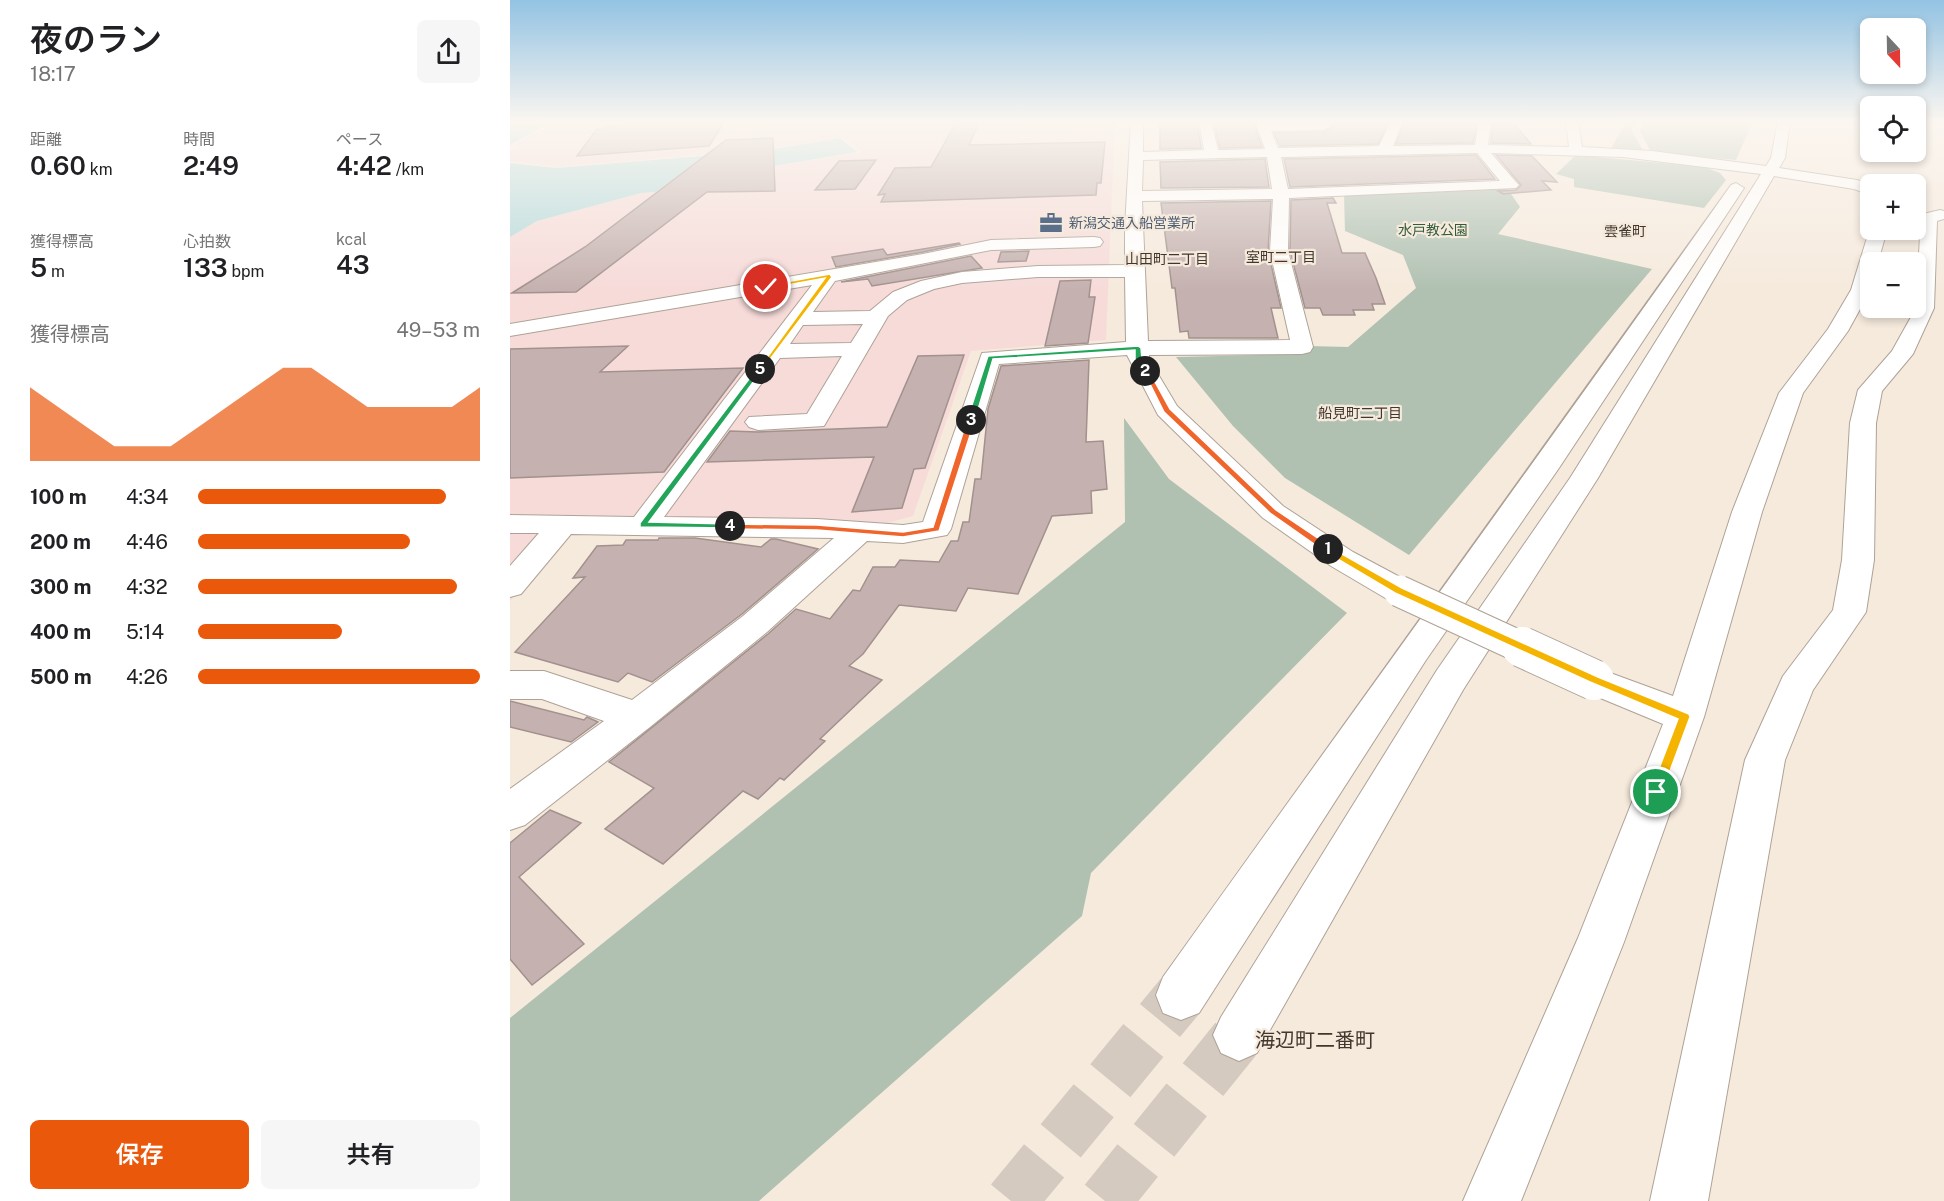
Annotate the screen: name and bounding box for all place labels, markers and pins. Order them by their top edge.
office icon: 新潟交通入船営業所 [1038,210,1064,236]
place label: 新潟交通入船営業所 [1069,215,1195,231]
pin [740,261,791,312]
pin: 5 [745,354,775,384]
pin: 2 [1130,356,1160,386]
pin: 3 [956,405,986,435]
pin: 4 [715,511,745,541]
pin: 1 [1313,534,1343,564]
pin [1630,766,1681,817]

